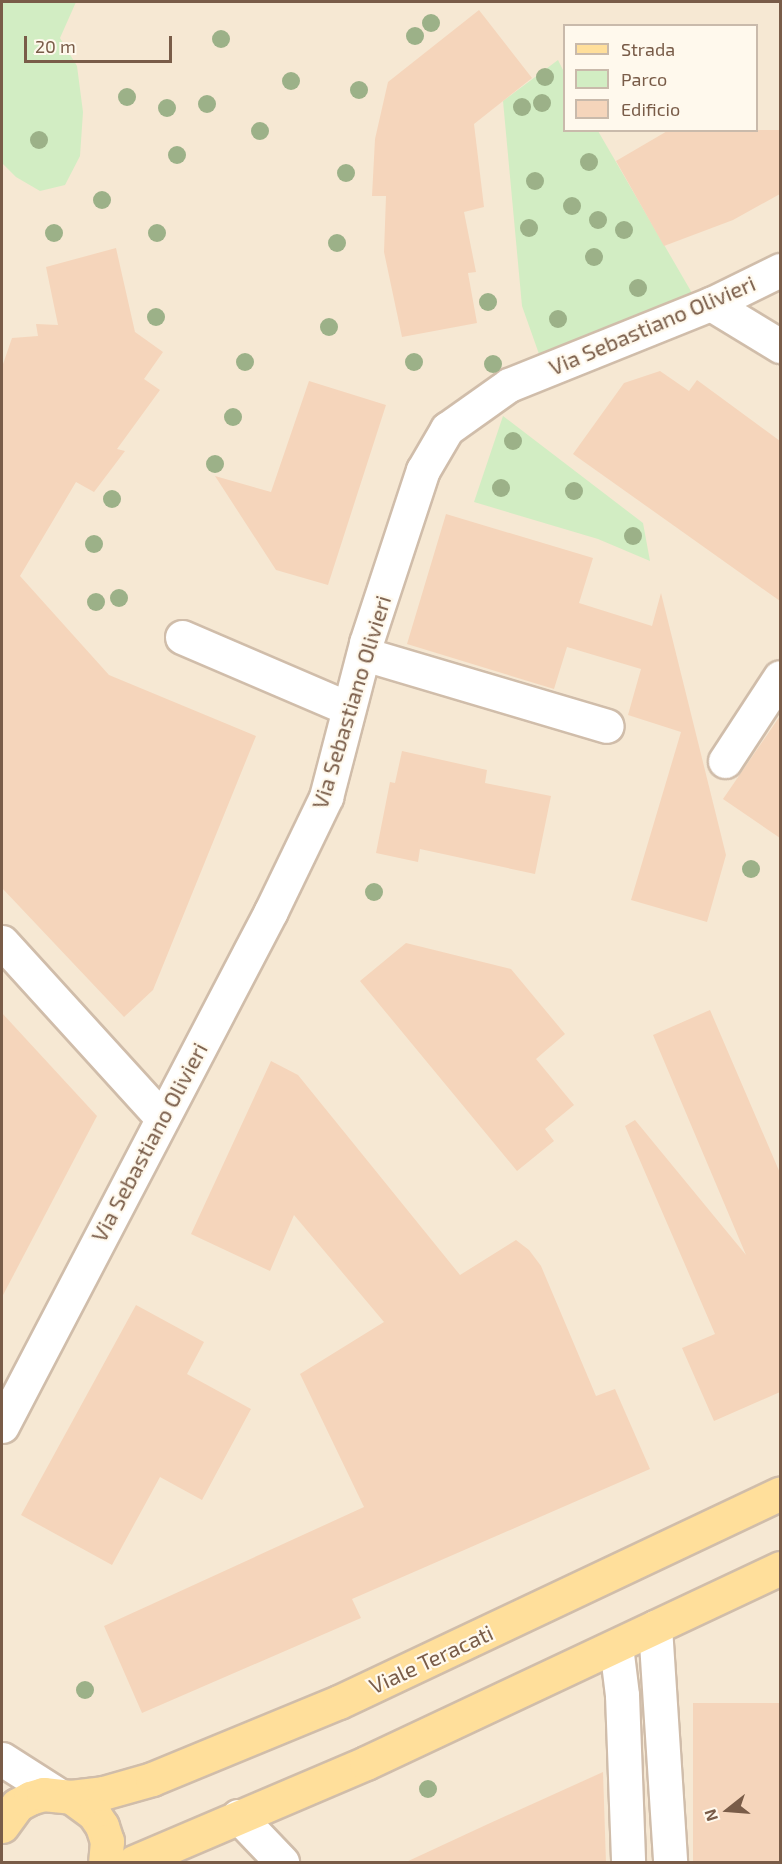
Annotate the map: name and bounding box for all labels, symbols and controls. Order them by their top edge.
scale bar [27,24,176,62]
legend [563,24,758,132]
text: 20 m [35,35,76,57]
text: Strada [621,38,675,60]
text: Parco [621,68,667,90]
text: Edificio [621,98,680,120]
street label: Via Sebastiano Olivieri [545,270,759,380]
street label: Via Sebastiano Olivieri [306,592,396,812]
street label: Via Sebastiano Olivieri [85,1038,213,1246]
street label: Viale Teracati [365,1619,497,1699]
north arrow [698,1780,758,1840]
text: N [700,1807,721,1824]

